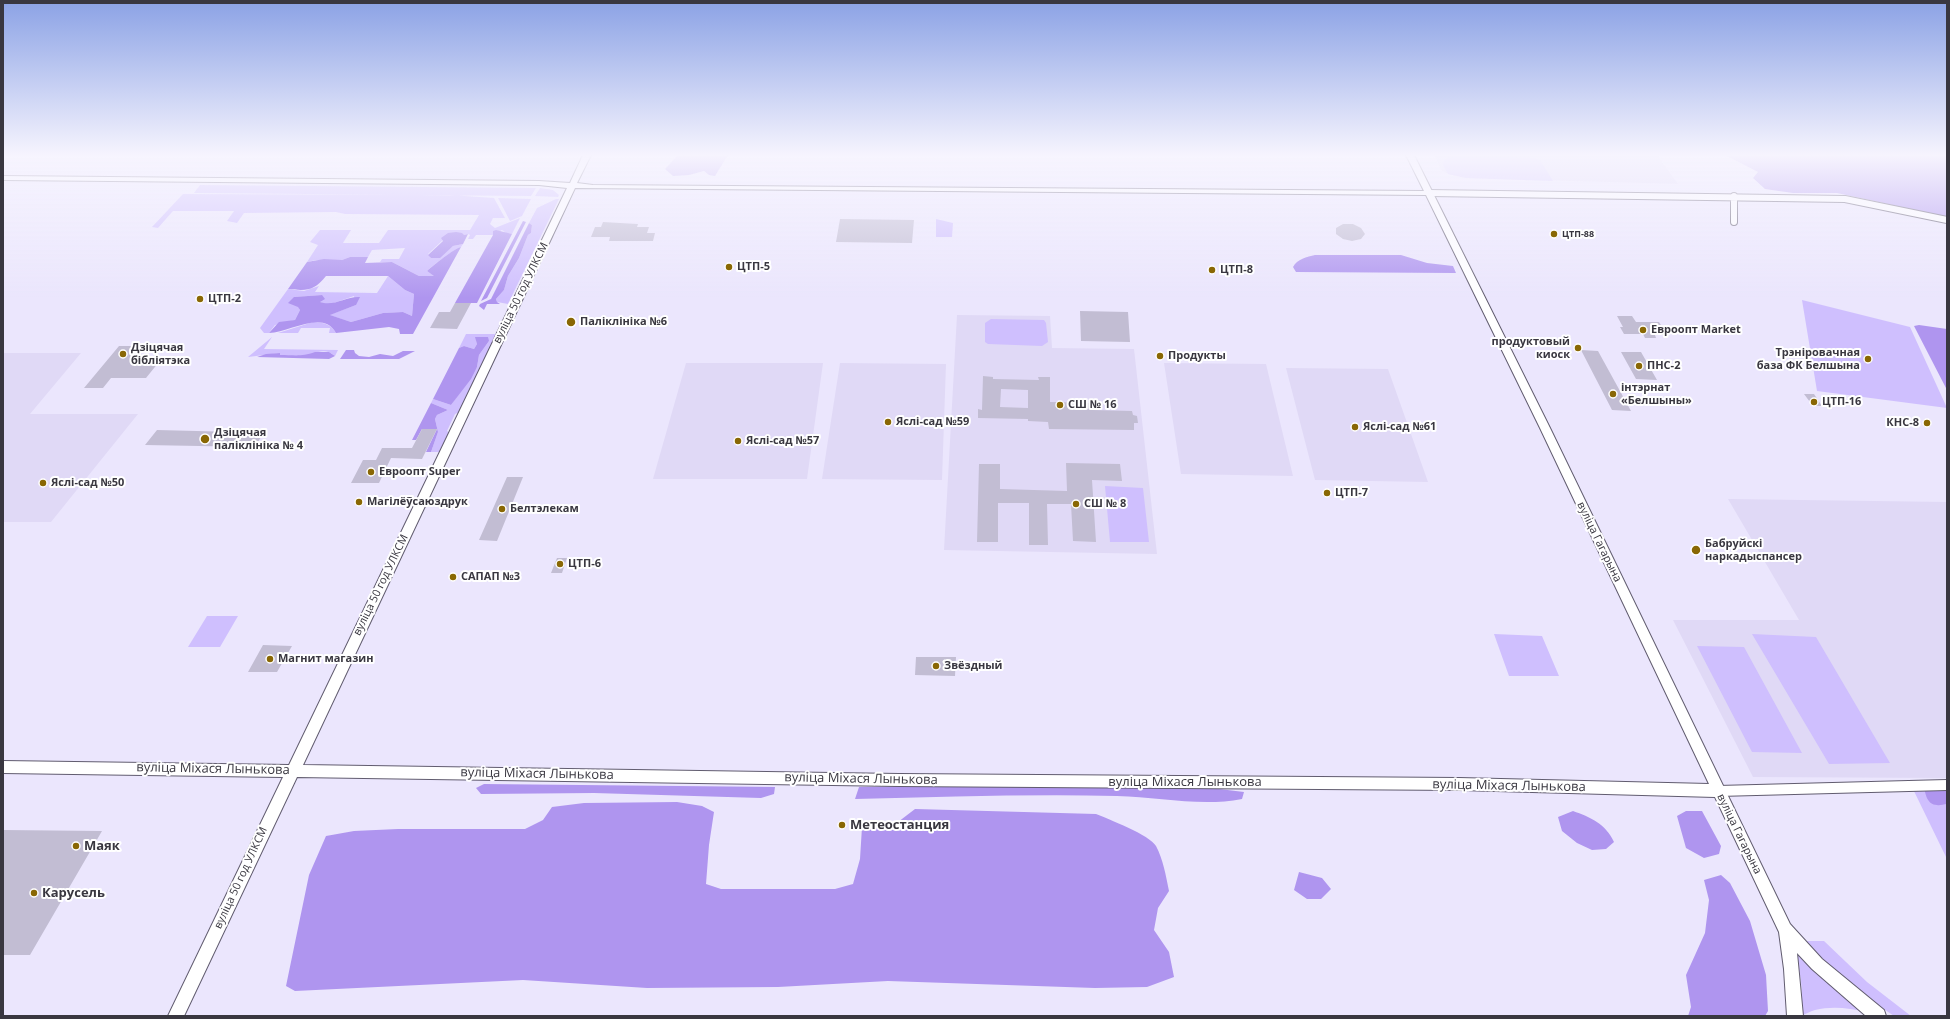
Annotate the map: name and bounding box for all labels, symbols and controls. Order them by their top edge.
marker: ЦТП-88 [1549,229,1559,239]
place label: ЦТП-88 [1562,229,1594,239]
street label: вуліца 50 год УЛКСМ [491,240,551,346]
place label: ЦТП-5 [737,260,770,274]
marker: ЦТП-5 [724,262,734,272]
place label: ЦТП-8 [1220,263,1253,277]
marker: ЦТП-8 [1207,265,1217,275]
place label: ЦТП-2 [208,292,241,306]
marker: ЦТП-2 [195,294,205,304]
place label: Паліклініка №6 [580,315,667,329]
marker: Паліклініка №6 [565,316,577,328]
place label: Евроопт Market [1651,323,1741,337]
marker: Евроопт Market [1638,325,1648,335]
place label: продуктовый киоск [1492,335,1570,361]
place label: Дзіцячая бібліятэка [131,341,190,367]
marker: продуктовый киоск [1573,343,1583,353]
place label: Трэніровачная база ФК Белшына [1757,346,1860,372]
marker: Дзіцячая бібліятэка [118,349,128,359]
place label: Продукты [1168,349,1226,363]
marker: Продукты [1155,351,1165,361]
marker: Трэніровачная база ФК Белшына [1863,354,1873,364]
place label: ПНС-2 [1647,359,1680,373]
marker: ПНС-2 [1634,361,1644,371]
place label: інтэрнат «Белшыны» [1621,381,1692,407]
marker: інтэрнат «Белшыны» [1608,389,1618,399]
place label: ЦТП-16 [1822,395,1861,409]
marker: ЦТП-16 [1809,397,1819,407]
place label: СШ № 16 [1068,398,1116,412]
marker: СШ № 16 [1055,400,1065,410]
place label: Яслі-сад №59 [896,415,969,429]
place label: КНС-8 [1886,416,1919,430]
marker: Яслі-сад №59 [883,417,893,427]
marker: КНС-8 [1922,418,1932,428]
place label: Яслі-сад №61 [1363,420,1436,434]
marker: Яслі-сад №61 [1350,422,1360,432]
place label: Дзіцячая паліклініка № 4 [214,426,303,452]
marker: Дзіцячая паліклініка № 4 [199,433,211,445]
place label: Яслі-сад №57 [746,434,819,448]
marker: Яслі-сад №57 [733,436,743,446]
place label: Евроопт Super [379,465,461,479]
marker: Евроопт Super [366,467,376,477]
place label: Яслі-сад №50 [51,476,124,490]
marker: Яслі-сад №50 [38,478,48,488]
place label: ЦТП-7 [1335,486,1368,500]
marker: ЦТП-7 [1322,488,1332,498]
place label: Магілёўсаюздрук [367,495,468,509]
marker: Магілёўсаюздрук [354,497,364,507]
place label: СШ № 8 [1084,497,1126,511]
marker: СШ № 8 [1071,499,1081,509]
street label: вуліца Гагарына [1574,500,1624,584]
place label: Белтэлекам [510,502,579,516]
marker: Белтэлекам [497,504,507,514]
street label: вуліца 50 год УЛКСМ [351,532,411,638]
place label: Бабруйскі наркадыспансер [1705,537,1802,563]
marker: Бабруйскі наркадыспансер [1690,544,1702,556]
place label: ЦТП-6 [568,557,601,571]
marker: ЦТП-6 [555,559,565,569]
place label: САПАП №3 [461,570,520,584]
marker: САПАП №3 [448,572,458,582]
place label: Магнит магазин [278,652,374,666]
marker: Магнит магазин [265,654,275,664]
place label: Звёздный [944,659,1003,673]
marker: Звёздный [931,661,941,671]
street label: вуліца Міхася Лынькова [136,760,290,778]
street label: вуліца Міхася Лынькова [460,765,614,783]
street label: вуліца Міхася Лынькова [784,770,938,788]
street label: вуліца Міхася Лынькова [1108,774,1262,790]
street label: вуліца Міхася Лынькова [1432,777,1586,795]
street label: вуліца Гагарына [1714,792,1764,876]
place label: Метеостанция [850,817,949,833]
marker: Метеостанция [837,820,847,830]
street label: вуліца 50 год УЛКСМ [212,825,270,931]
place label: Маяк [84,838,120,854]
marker: Маяк [71,841,81,851]
place label: Карусель [42,885,105,901]
marker: Карусель [29,888,39,898]

